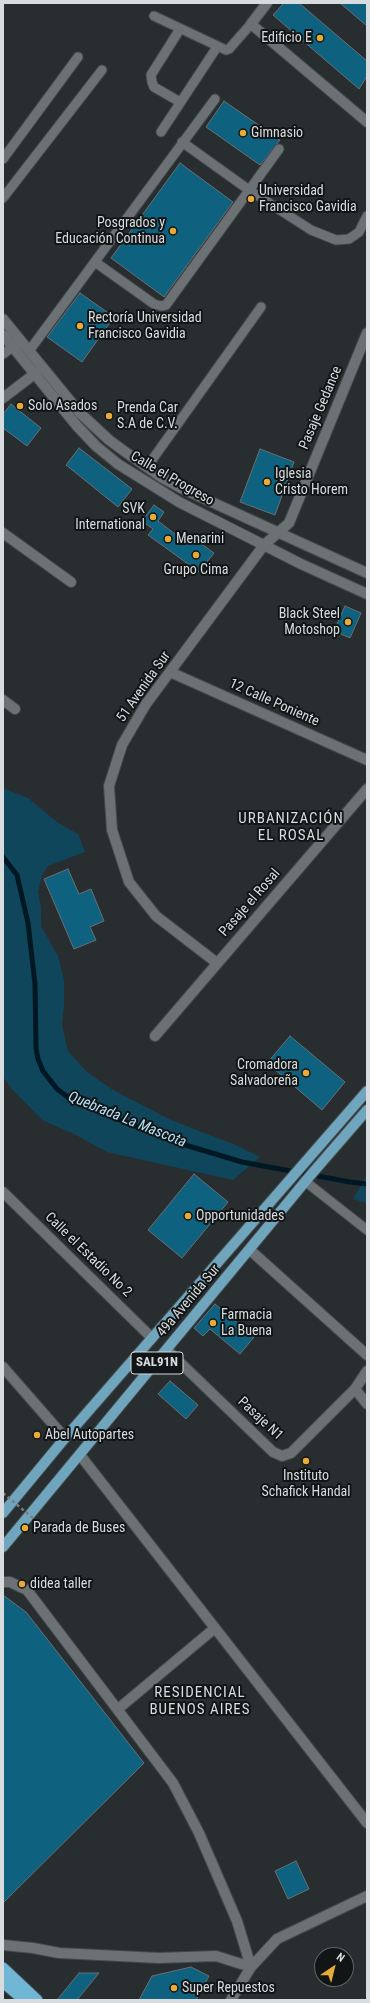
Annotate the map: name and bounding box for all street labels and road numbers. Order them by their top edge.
street label: Pasaje Gedance [296,364,346,452]
street label: Calle el Progreso [127,448,217,510]
street label: 51 Avenida Sur [113,648,175,726]
street label: 12 Calle Poniente [226,676,322,730]
street label: Pasaje el Rosal [216,866,284,940]
street label: Calle el Estadio No 2 [41,1209,135,1301]
street label: 49a Avenida Sur [154,1261,224,1341]
road number: SAL91N [131,1352,183,1374]
street label: Pasaje N1 [234,1394,286,1444]

